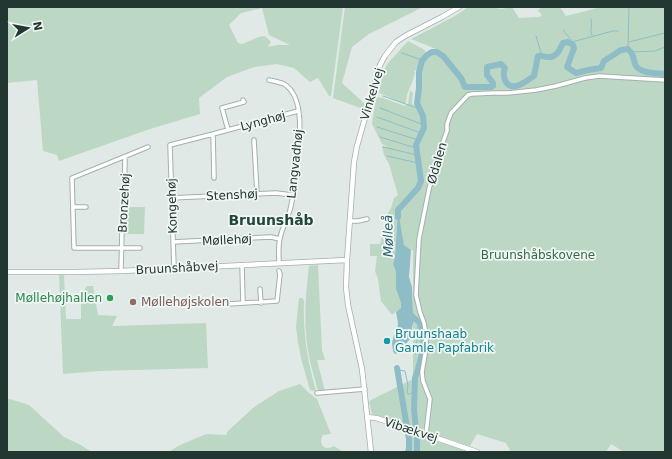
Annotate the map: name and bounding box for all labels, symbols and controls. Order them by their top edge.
north arrow [8,8,48,48]
text: N [30,20,45,32]
street label: Vinkelvej [357,66,387,122]
street label: Lynghøj [239,108,287,134]
street label: Langvadhøj [284,129,306,199]
street label: Ødalen [424,141,450,185]
street label: Bronzehøj [115,173,133,233]
street label: Kongehøj [164,178,180,234]
street label: Stenshøj [206,187,258,203]
district label: Bruunshåb [228,212,314,228]
water label: Mølleå [380,215,396,257]
street label: Møllehøj [202,232,252,248]
park label: Bruunshåbskovene [481,248,595,262]
street label: Bruunshåbvej [135,259,219,277]
place label: Møllehøjhallen [15,291,102,305]
marker: Møllehøjhallen [105,293,115,303]
place label: Møllehøjskolen [141,295,229,309]
marker: Møllehøjskolen [128,297,138,307]
place label: Bruunshaab Gamle Papfabrik [395,327,494,355]
marker: Bruunshaab Gamle Papfabrik [382,336,392,346]
street label: Vibækvej [382,415,440,445]

